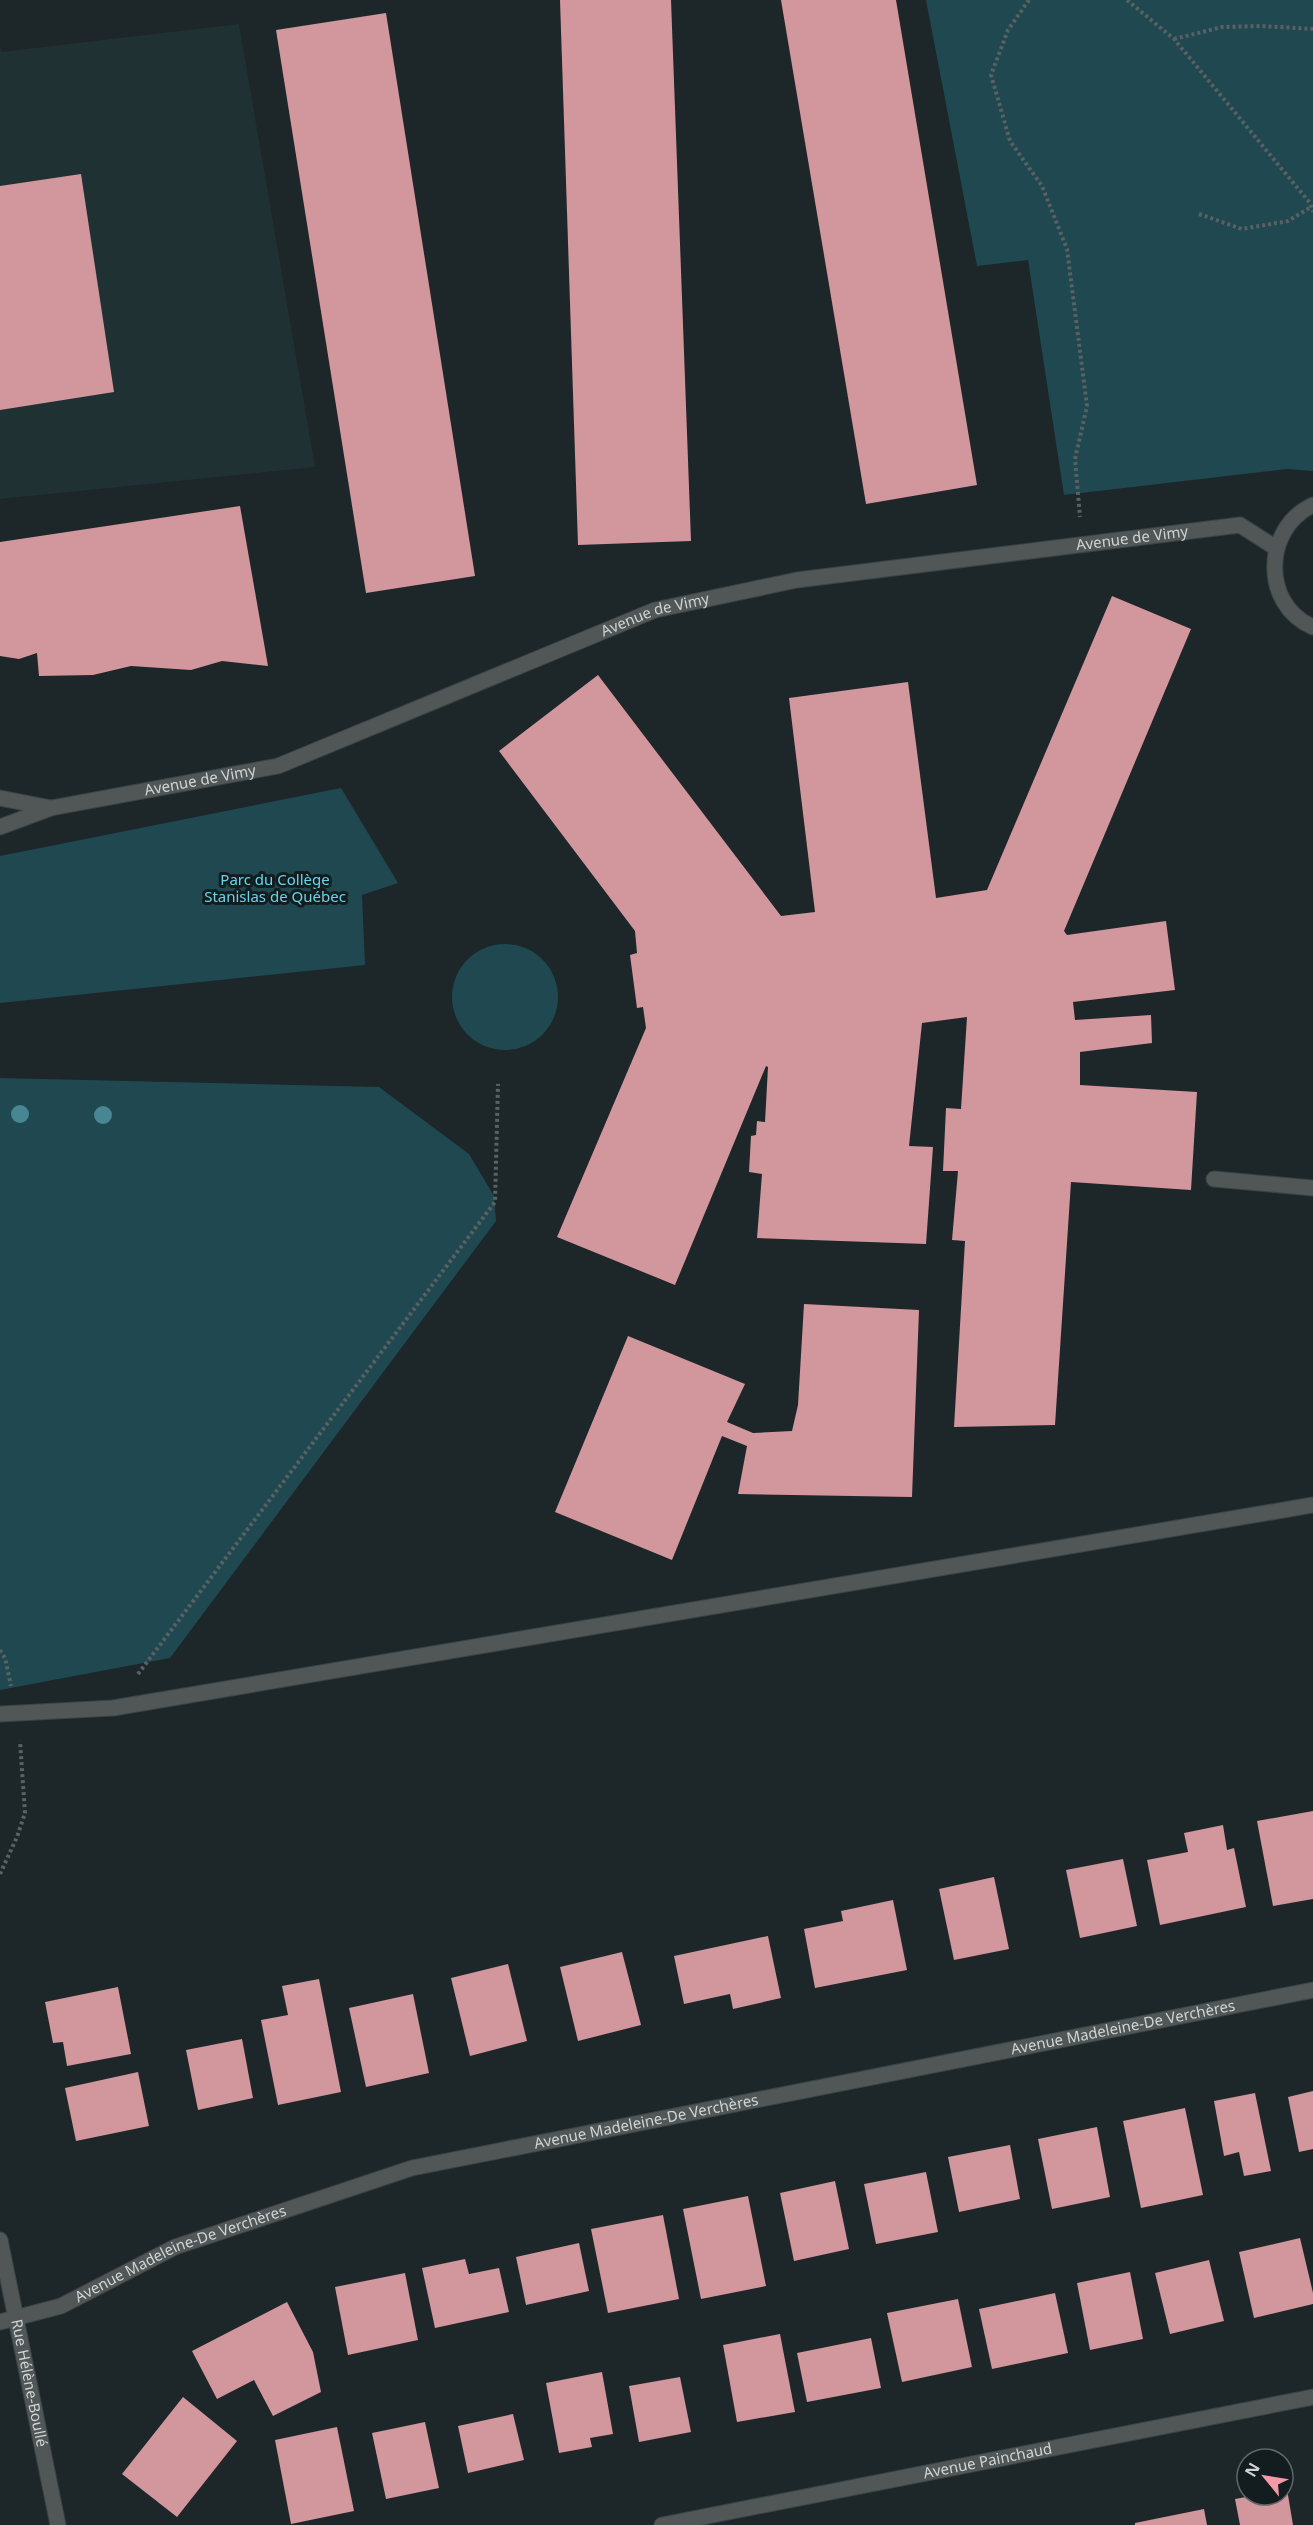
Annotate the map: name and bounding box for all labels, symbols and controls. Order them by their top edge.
street label: Avenue de Vimy [1075,520,1189,554]
street label: Avenue de Vimy [597,588,711,640]
street label: Avenue de Vimy [143,759,257,800]
park label: Parc du Collège Stanislas de Québec [204,869,346,906]
street label: Avenue Madeleine-De Verchères [1009,1995,1237,2058]
street label: Avenue Madeleine-De Verchères [532,2089,760,2153]
street label: Avenue Madeleine-De Verchères [71,2200,288,2306]
street label: Rue Hélène-Boullé [7,2317,53,2448]
street label: Avenue Painchaud [922,2438,1054,2482]
north arrow [1235,2447,1295,2507]
text: N [1239,2458,1265,2481]

